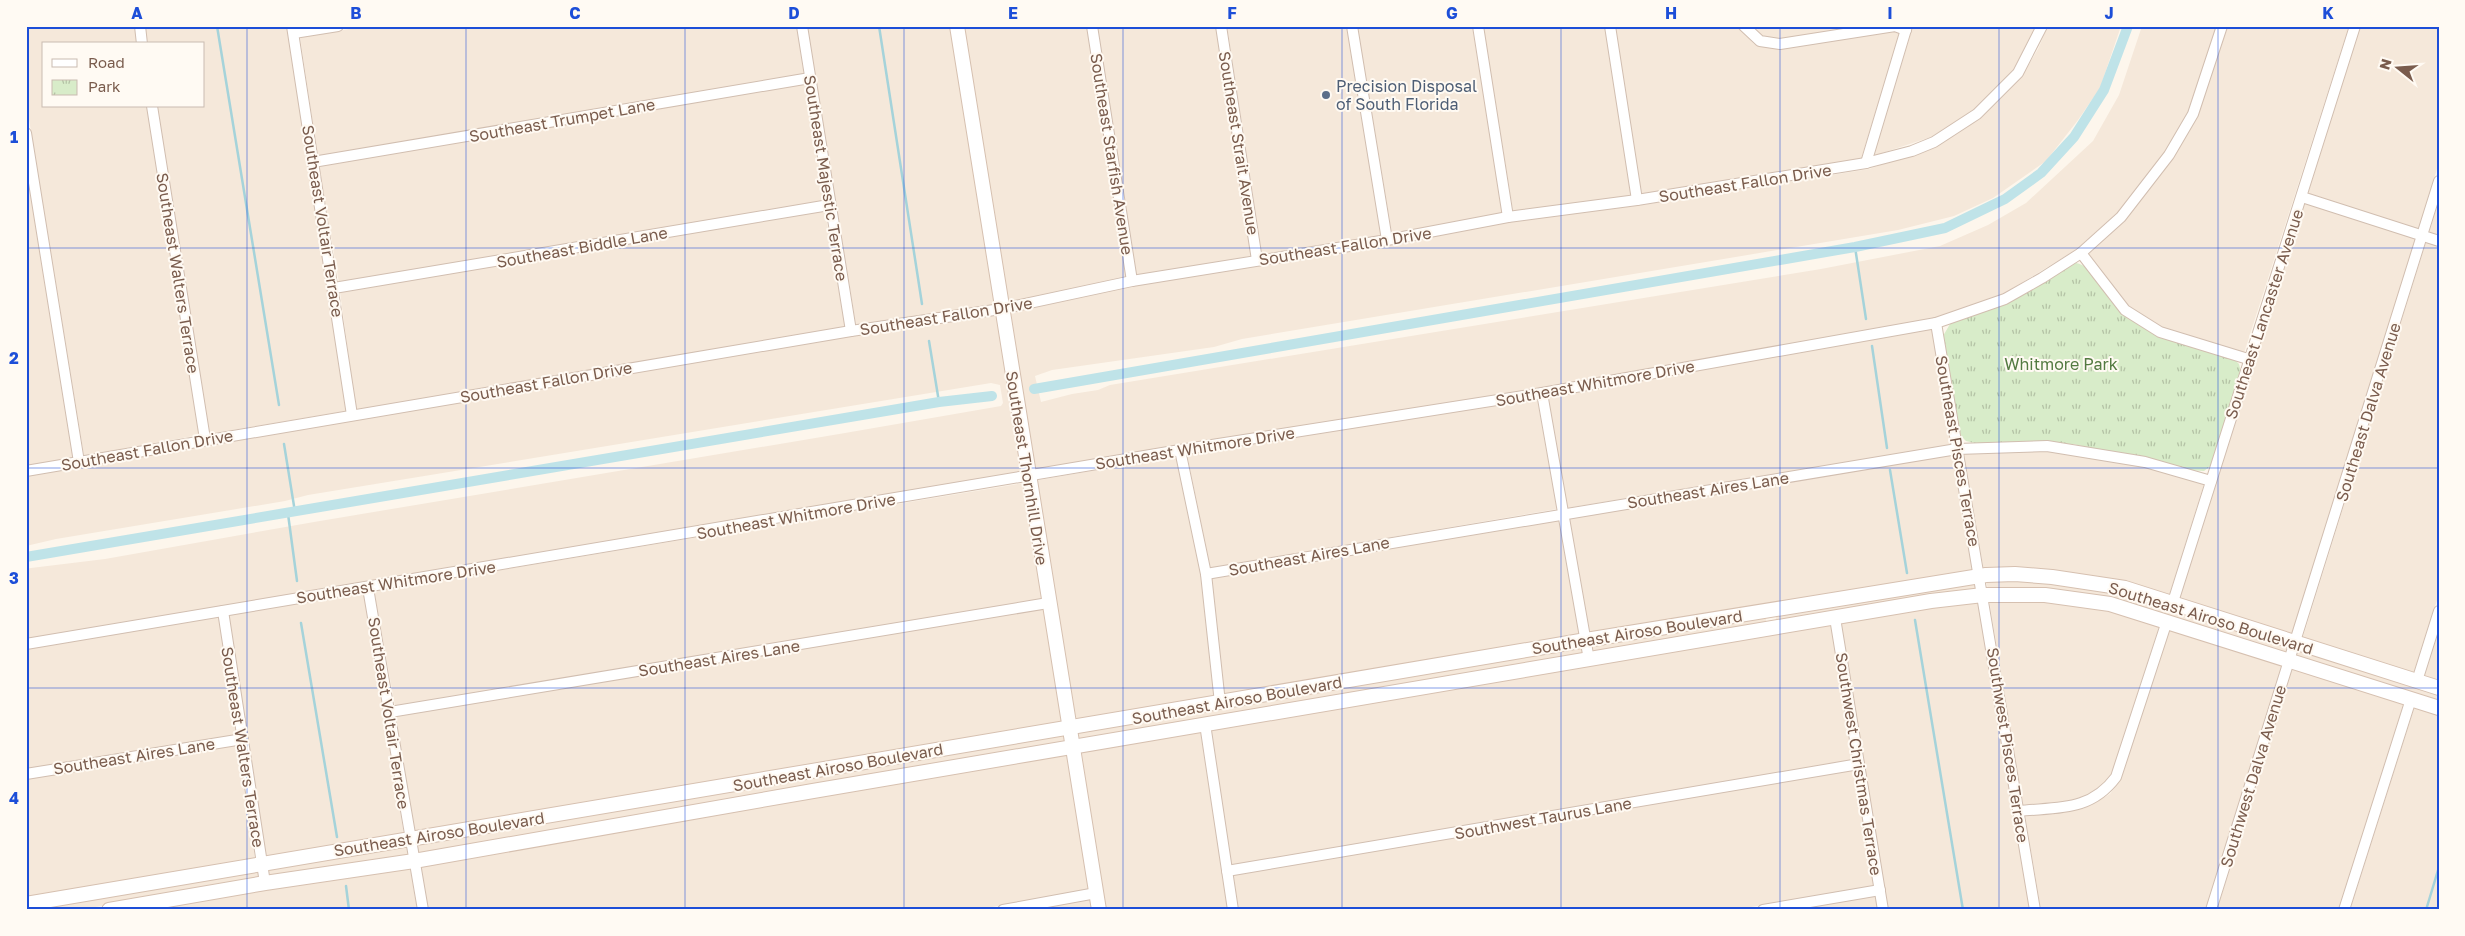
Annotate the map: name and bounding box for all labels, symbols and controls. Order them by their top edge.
text: A [131,3,143,23]
text: B [350,3,362,23]
text: C [569,3,581,23]
text: D [788,3,800,23]
text: E [1008,3,1018,23]
text: F [1227,3,1237,23]
text: G [1446,3,1458,23]
text: H [1665,3,1677,23]
text: I [1887,3,1893,23]
text: J [2104,3,2114,23]
text: K [2322,3,2334,23]
legend [42,42,205,108]
north arrow [2372,42,2422,92]
street label: Southeast Strait Avenue [1215,50,1263,236]
street label: Southeast Starfish Avenue [1086,52,1138,256]
text: Road [88,53,125,71]
text: N [2375,56,2395,72]
street label: Southeast Majestic Terrace [800,74,852,282]
place label: Precision Disposal of South Florida [1336,76,1477,114]
text: Park [88,77,121,95]
marker: Precision Disposal of South Florida [1320,89,1332,101]
street label: Southeast Trumpet Lane [467,94,657,146]
street label: Southeast Voltair Terrace [298,124,348,318]
text: 1 [10,127,18,147]
street label: Southeast Fallon Drive [1657,159,1833,207]
street label: Southeast Walters Terrace [152,171,204,375]
street label: Southeast Lancaster Avenue [2221,206,2307,422]
street label: Southeast Biddle Lane [495,222,669,272]
street label: Southeast Fallon Drive [1257,222,1433,270]
street label: Southeast Fallon Drive [858,292,1034,340]
street label: Southeast Dalva Avenue [2331,320,2405,504]
text: 2 [9,348,19,368]
street label: Southeast Pisces Terrace [1931,354,1985,548]
park label: Whitmore Park [2004,354,2118,374]
street label: Southeast Whitmore Drive [1494,356,1696,410]
street label: Southeast Fallon Drive [458,357,634,407]
street label: Southeast Thornhill Drive [1002,369,1052,567]
street label: Southeast Whitmore Drive [1094,422,1296,474]
street label: Southeast Fallon Drive [59,425,235,475]
street label: Southeast Aires Lane [1626,467,1790,513]
street label: Southeast Whitmore Drive [695,489,897,543]
street label: Southeast Aires Lane [1227,532,1391,580]
street label: Southeast Whitmore Drive [295,556,497,608]
text: 3 [9,568,19,588]
street label: Southeast Airoso Boulevard [2106,577,2316,659]
street label: Southeast Airoso Boulevard [1530,605,1744,659]
street label: Southeast Voltair Terrace [364,616,414,810]
street label: Southeast Aires Lane [637,635,801,681]
street label: Southeast Walters Terrace [217,645,269,849]
street label: Southwest Pisces Terrace [1983,646,2033,844]
street label: Southwest Christmas Terrace [1831,651,1887,877]
street label: Southeast Airoso Boulevard [1130,672,1344,728]
street label: Southwest Dalva Avenue [2216,682,2290,870]
street label: Southeast Aires Lane [52,733,216,779]
street label: Southeast Airoso Boulevard [731,739,945,795]
text: 4 [9,788,19,808]
street label: Southwest Taurus Lane [1453,793,1633,843]
street label: Southeast Airoso Boulevard [332,807,546,861]

